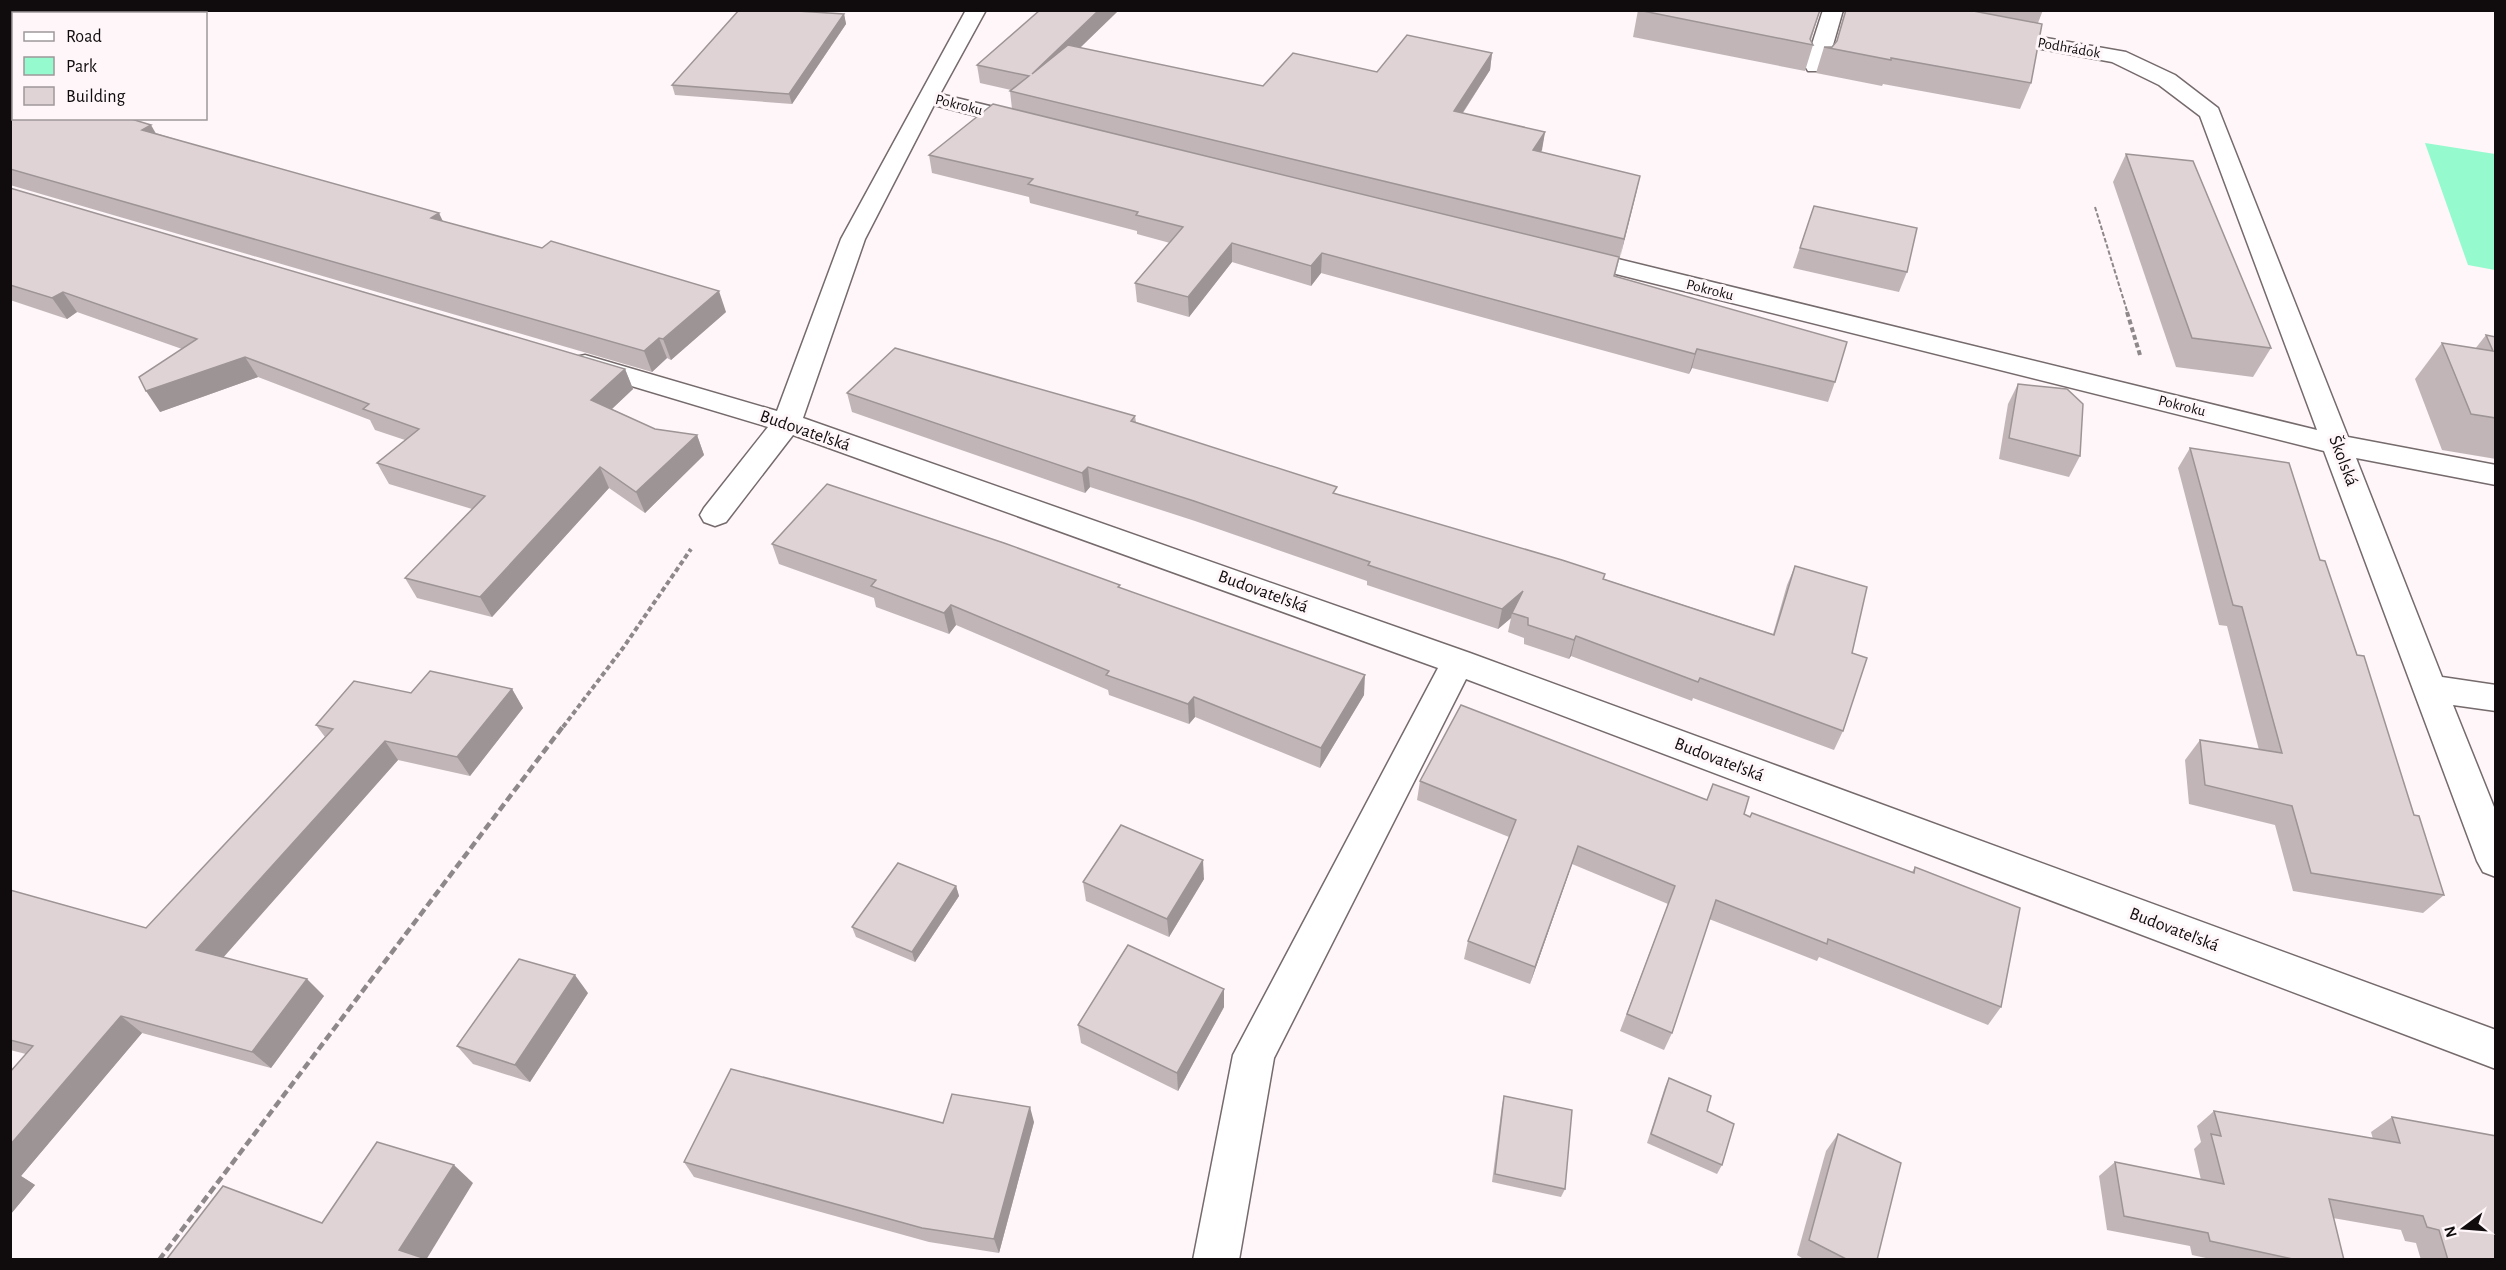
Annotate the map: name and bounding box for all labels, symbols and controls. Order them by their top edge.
legend [12,12,207,120]
text: Road [66,28,102,46]
street label: Podhrádok [2036,35,2102,61]
text: Park [66,58,98,76]
text: Building [66,88,126,106]
street label: Pokroku [934,92,984,118]
street label: Pokroku [1685,277,1735,303]
street label: Pokroku [2157,393,2207,419]
street label: Budovateľská [758,407,852,455]
street label: Školská [2325,432,2364,489]
street label: Budovateľská [1216,567,1310,617]
street label: Budovateľská [1672,735,1766,785]
street label: Budovateľská [2127,905,2221,955]
north arrow [2434,1198,2494,1258]
text: N [2441,1224,2460,1239]

